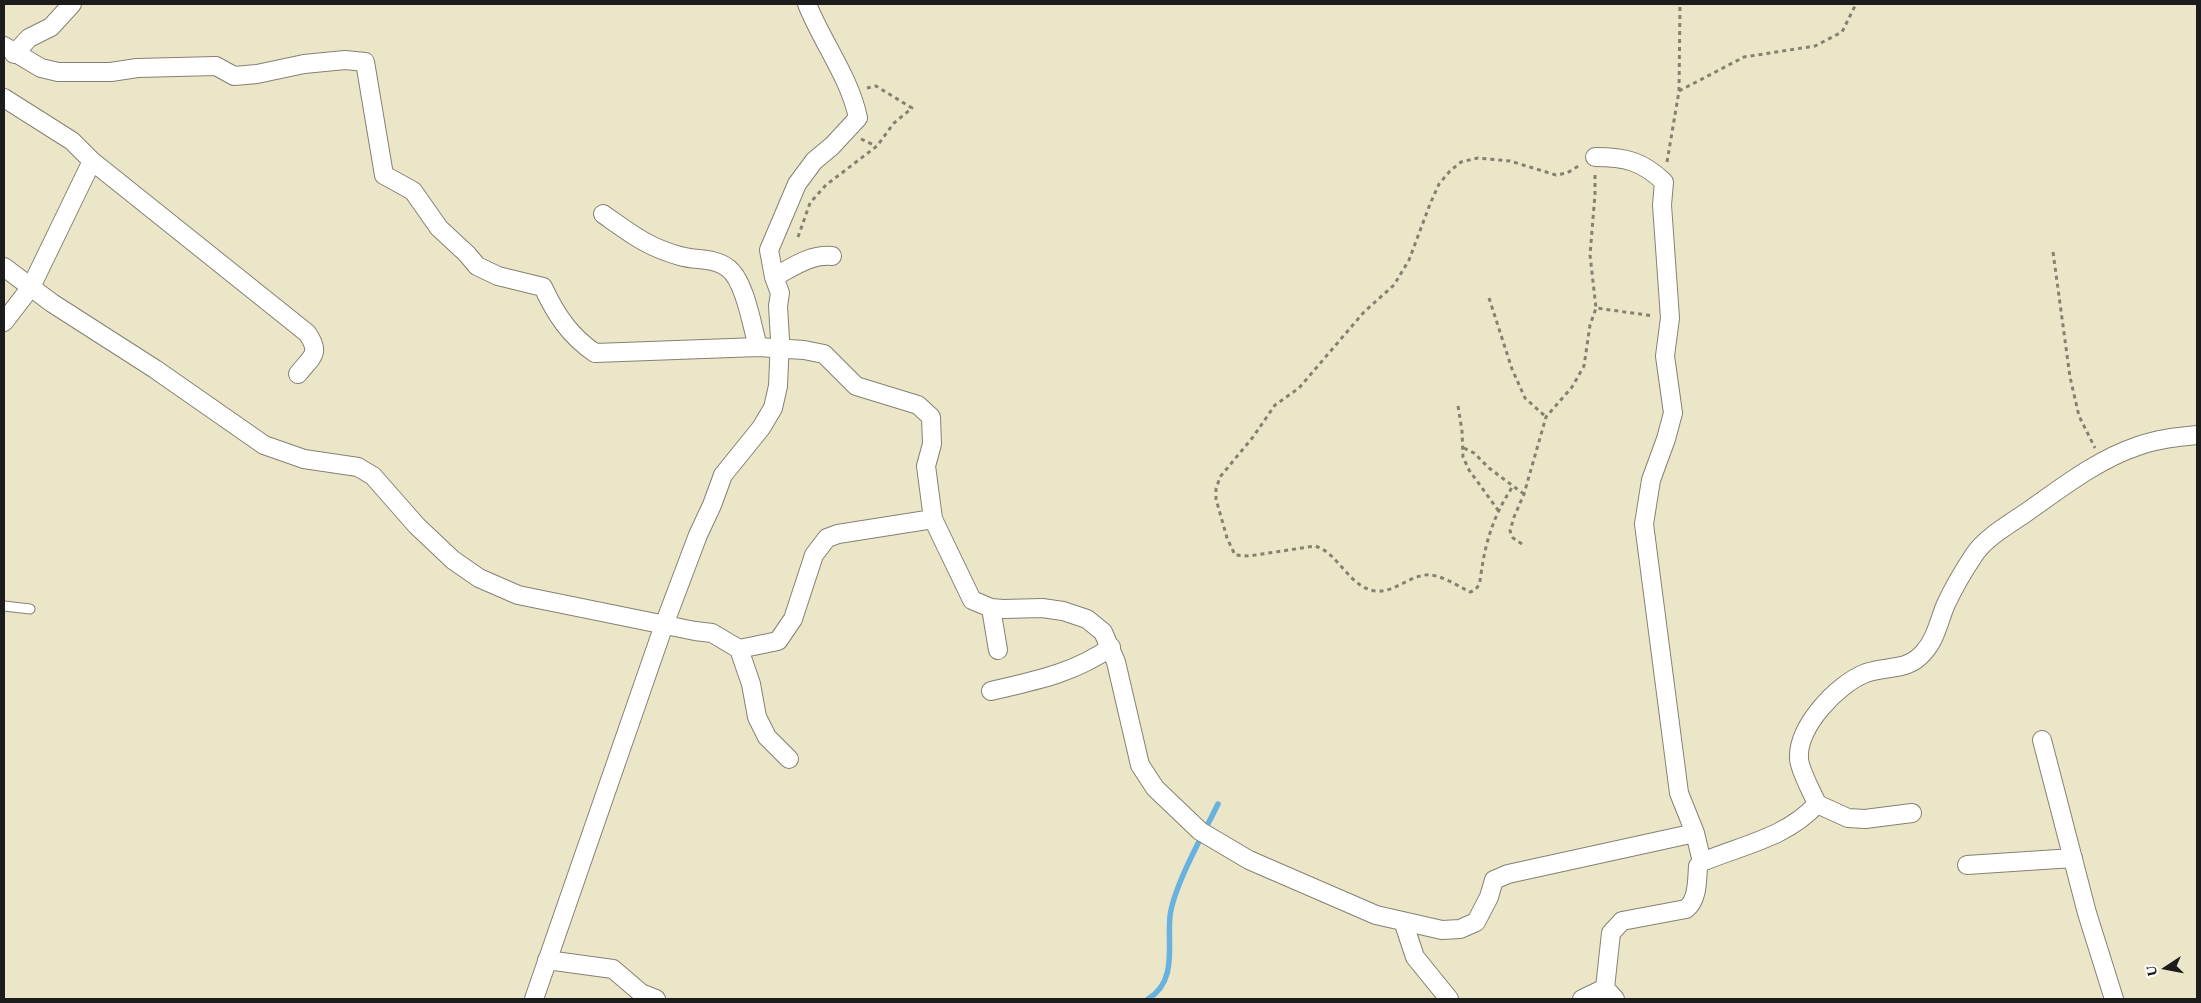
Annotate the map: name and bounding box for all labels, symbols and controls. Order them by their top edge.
north arrow [2141,943,2191,993]
text: U [2141,964,2161,978]

